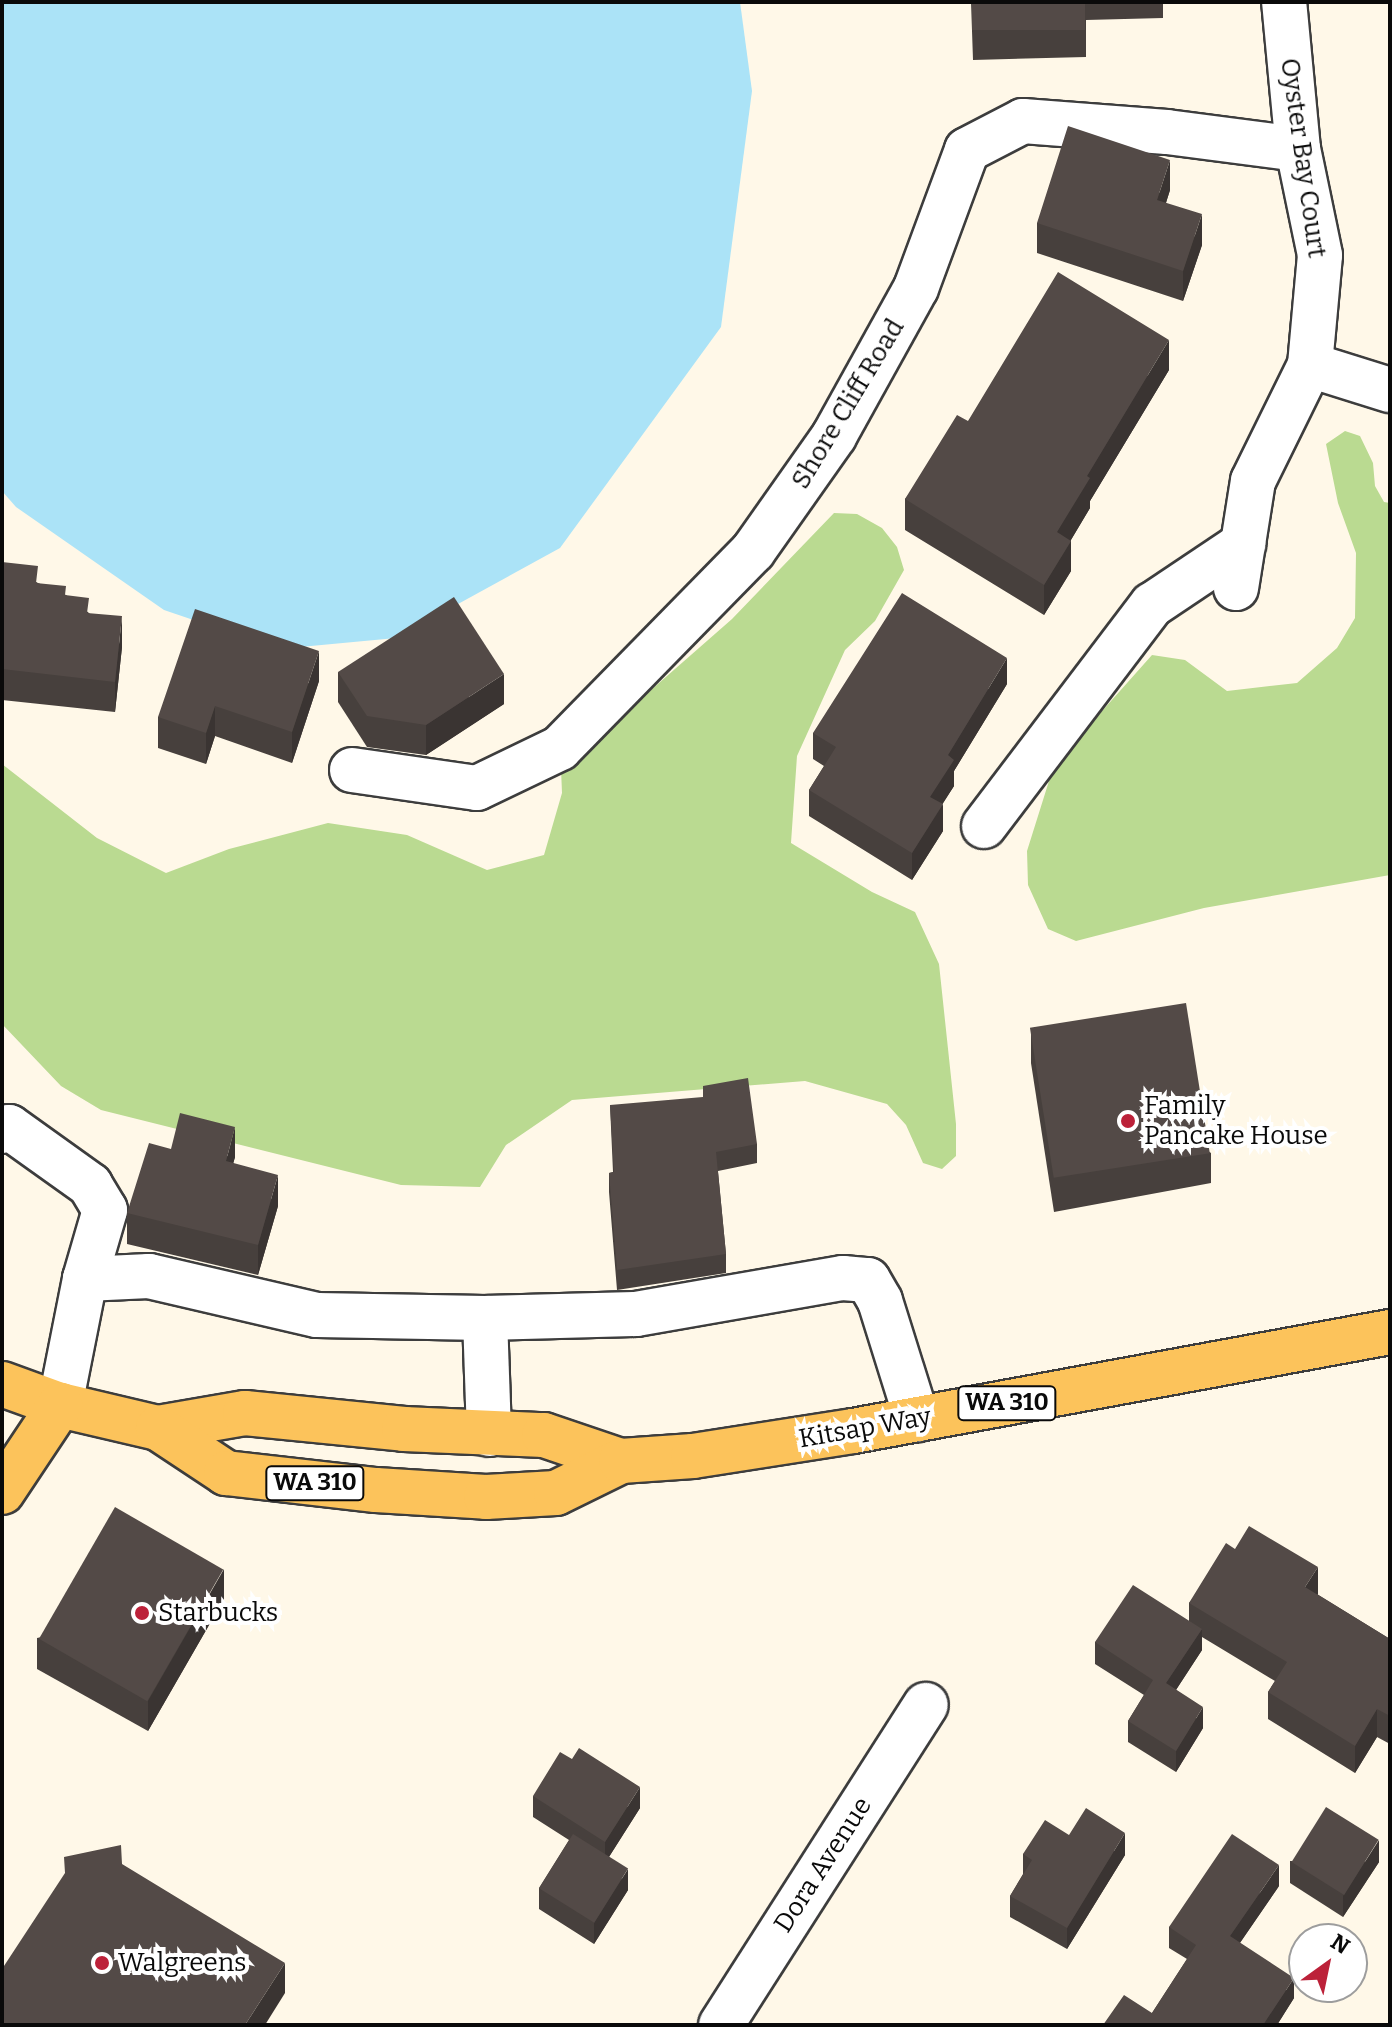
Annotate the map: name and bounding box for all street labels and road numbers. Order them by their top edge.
street label: Oyster Bay Court [1274,56,1332,260]
street label: Shore Cliff Road [785,314,911,494]
road number: WA 310 [957,1383,1057,1423]
street label: Kitsap Way [796,1401,934,1455]
road number: WA 310 [265,1463,365,1503]
street label: Dora Avenue [768,1792,878,1938]

